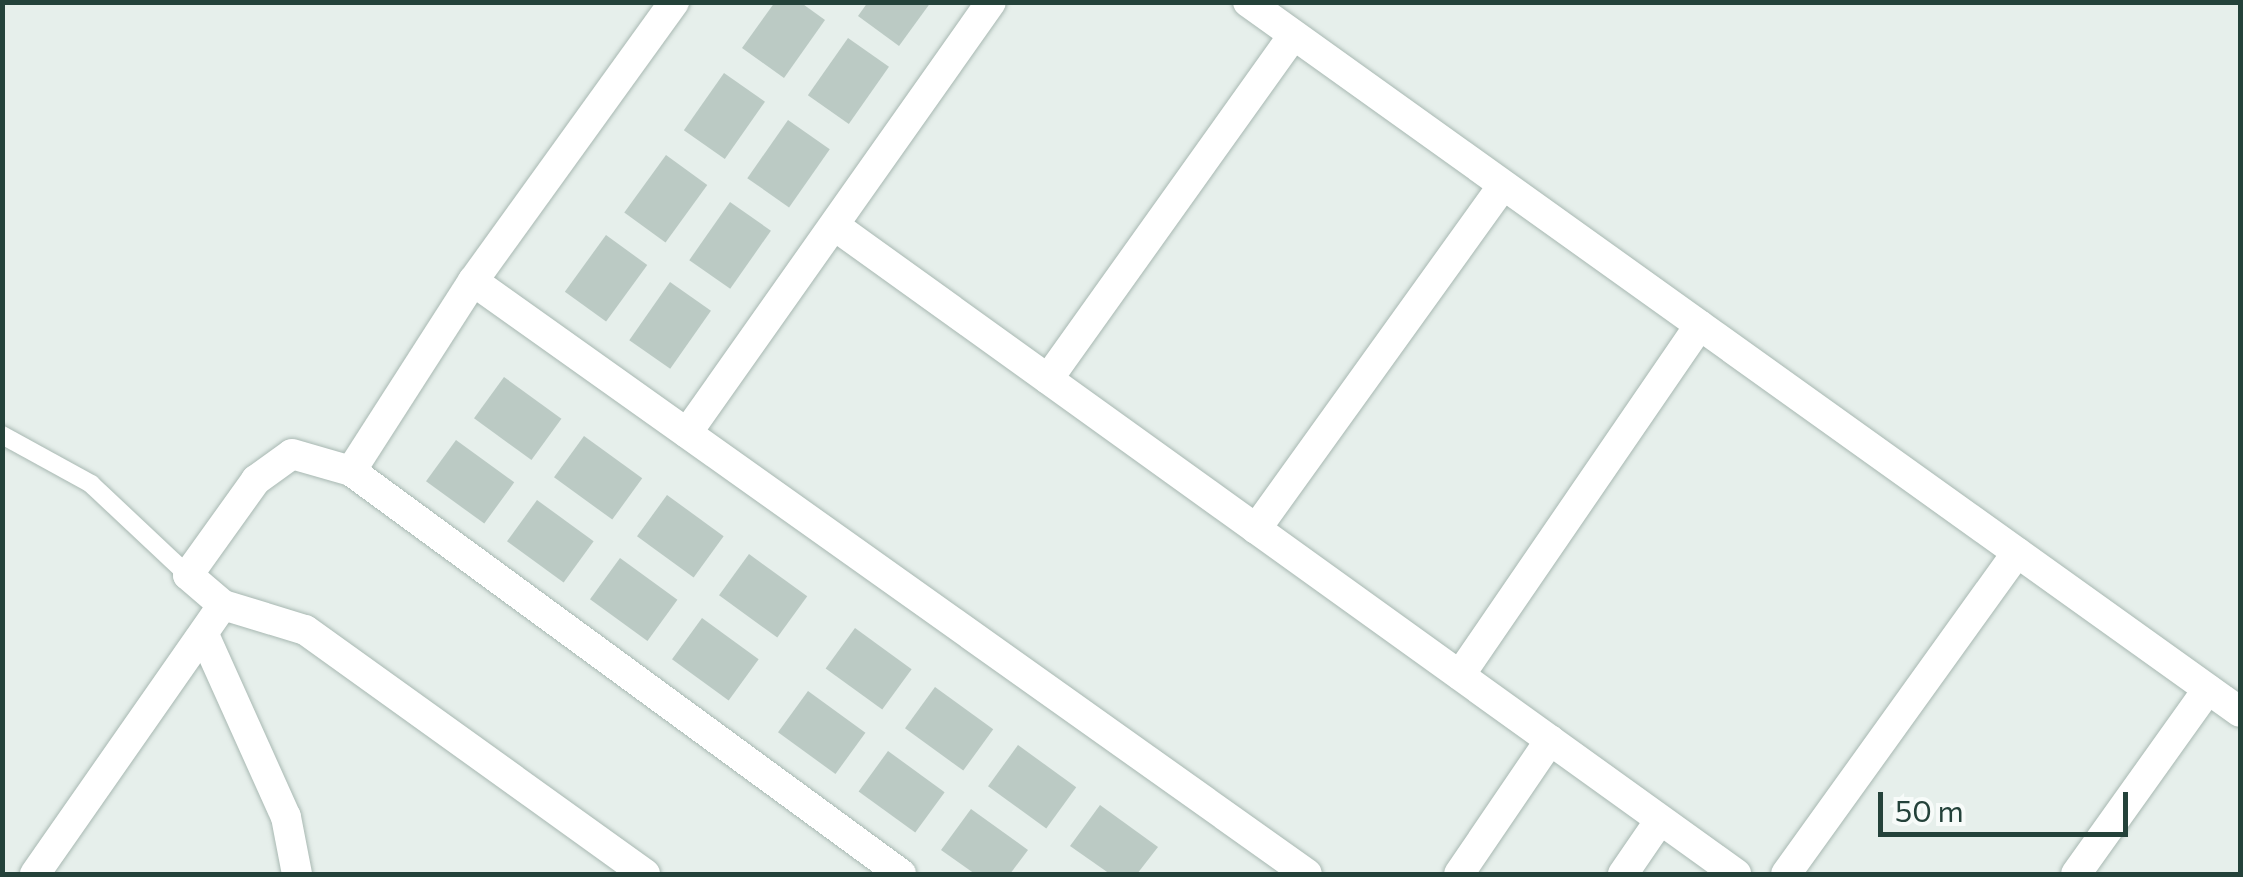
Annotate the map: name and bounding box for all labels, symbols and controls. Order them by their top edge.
scale bar [1883,772,2133,834]
text: 50 m [1895,791,1964,828]

